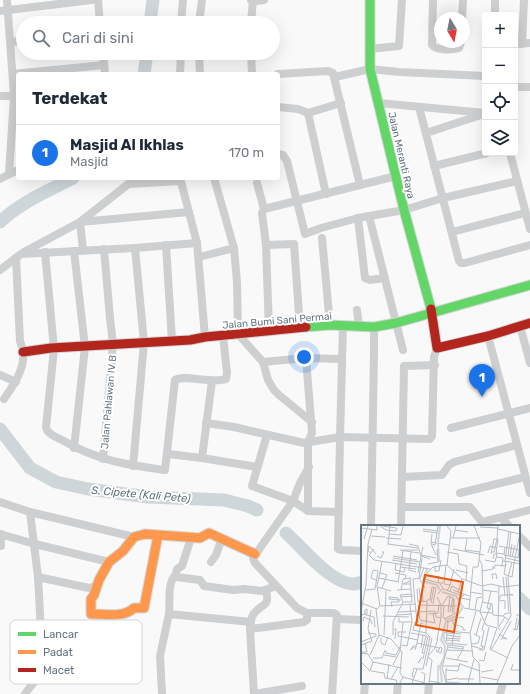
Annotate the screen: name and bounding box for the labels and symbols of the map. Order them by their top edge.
north arrow [434,12,470,48]
street label: Jalan Meranti Raya [385,111,417,200]
street label: Jalan Bumi Sani Permai [222,310,332,332]
your location [294,347,314,367]
street label: Jalan Pahlawan IV B [99,354,119,450]
pin: 1 [469,364,495,397]
water label: S. Cipete (Kali Pete) [91,484,191,505]
inset map [361,525,520,684]
legend [10,620,142,684]
text: Lancar [43,628,79,641]
text: Padat [43,646,74,659]
text: Macet [43,664,75,677]

